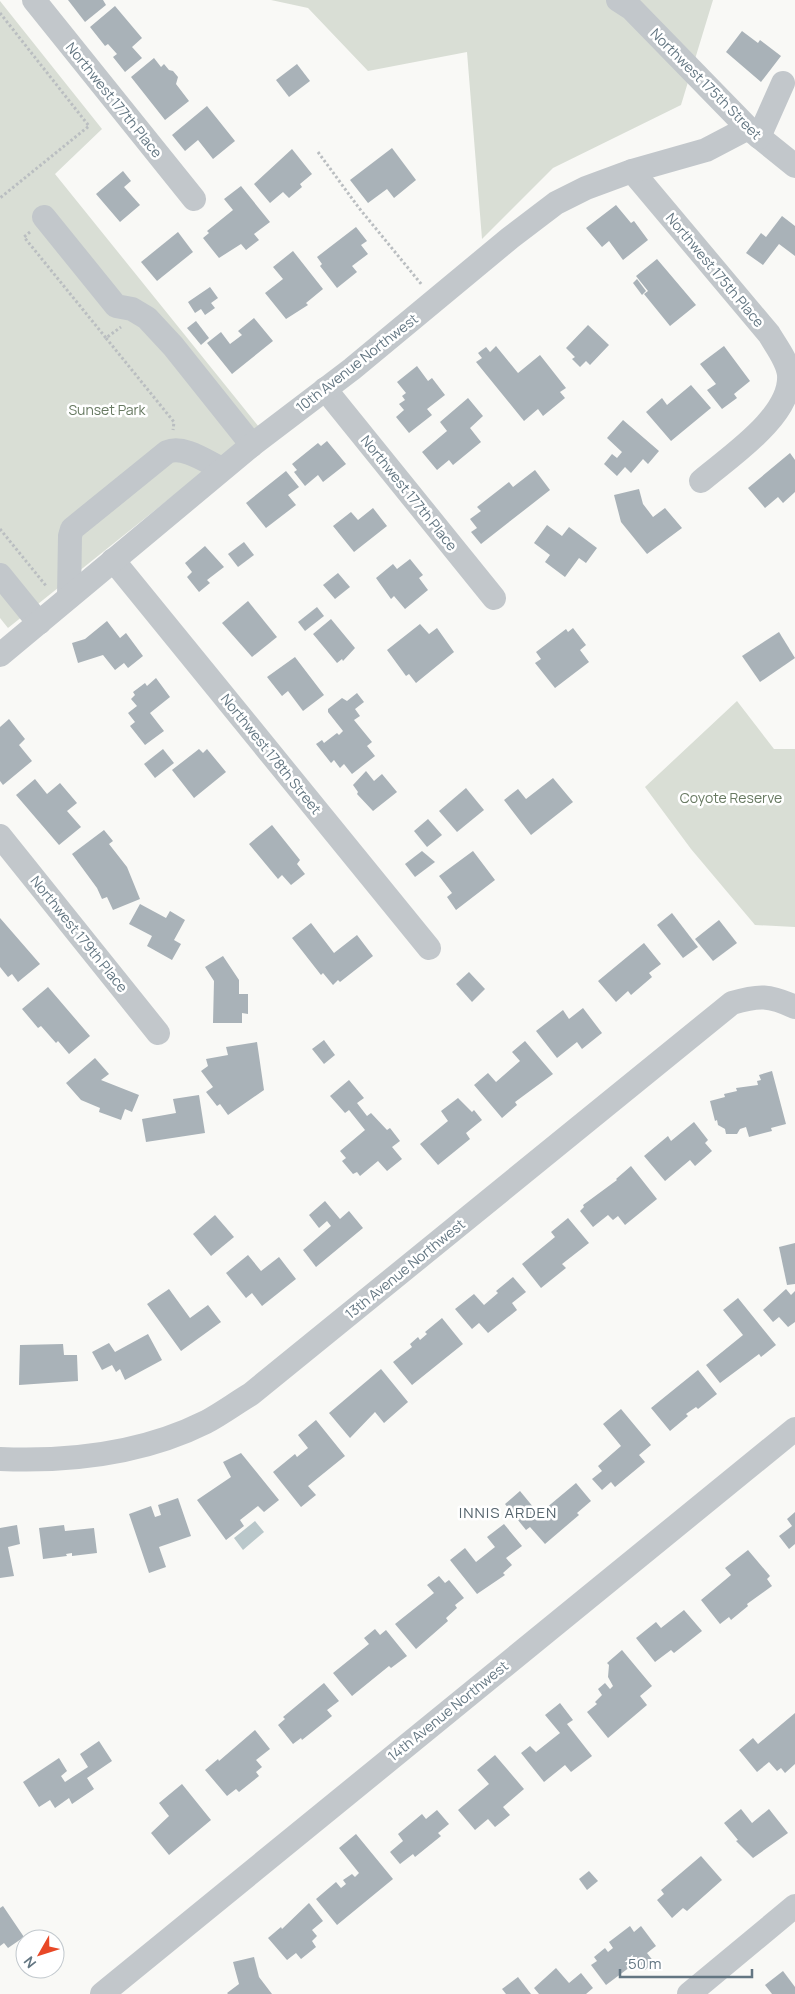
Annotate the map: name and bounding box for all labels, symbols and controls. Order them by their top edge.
street label: Northwest 175th Street [647,24,766,144]
street label: Northwest 177th Place [62,38,167,161]
street label: Northwest 175th Place [662,209,769,331]
street label: 10th Avenue Northwest [292,309,422,416]
park label: Sunset Park [68,400,147,419]
street label: Northwest 177th Place [357,431,462,554]
street label: Northwest 178th Street [217,690,326,818]
park label: Coyote Reserve [680,788,782,807]
street label: Northwest 179th Place [27,872,132,996]
street label: 13th Avenue Northwest [341,1214,469,1323]
district label: INNIS ARDEN [459,1502,557,1523]
street label: 14th Avenue Northwest [384,1656,512,1765]
north arrow [15,1929,65,1979]
scale bar [620,1946,752,1978]
text: N [19,1953,40,1972]
text: 50 m [628,1953,662,1974]

